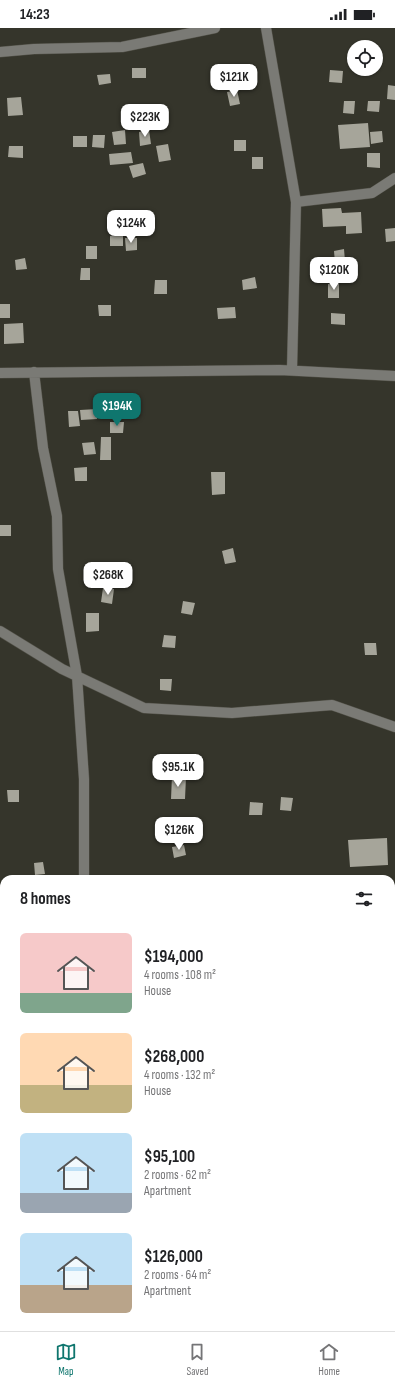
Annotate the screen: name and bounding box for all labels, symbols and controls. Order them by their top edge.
text: 14:23 [20,5,50,24]
map controls [347,40,383,76]
button: locate [347,40,383,76]
pin: $121K [206,64,262,98]
text: $121K [219,69,249,85]
pin: $223K [117,104,173,138]
text: $223K [130,109,160,125]
pin: $124K [103,210,159,244]
text: $124K [116,215,146,231]
pin: $120K [306,257,362,291]
text: $120K [319,262,349,278]
pin: $194K [89,393,145,427]
text: $194K [102,398,132,414]
pin: $268K [80,562,136,596]
text: $268K [92,567,124,583]
pin: $95.1K [145,754,211,788]
text: $95.1K [161,759,195,775]
pin: $126K [151,817,207,851]
text: $126K [164,822,194,838]
icon: filters [353,888,375,910]
text: 8 homes [20,889,71,909]
text: $194,000 [144,947,203,967]
icon: home [52,949,100,997]
text: 4 rooms · 108 m² [144,967,216,983]
text: House [144,983,171,999]
text: $268,000 [144,1047,204,1067]
icon: home [52,1049,100,1097]
text: 4 rooms · 132 m² [144,1067,215,1083]
text: House [144,1083,171,1099]
text: $95,100 [144,1147,195,1167]
icon: home [52,1149,100,1197]
text: 2 rooms · 62 m² [144,1167,211,1183]
text: Apartment [144,1183,191,1199]
text: $126,000 [144,1247,203,1267]
icon: home [52,1249,100,1297]
text: 2 rooms · 64 m² [144,1267,211,1283]
text: Apartment [144,1283,191,1299]
tab: Map [55,1341,77,1378]
tab: Saved [186,1341,209,1378]
tab: Home [318,1341,340,1378]

